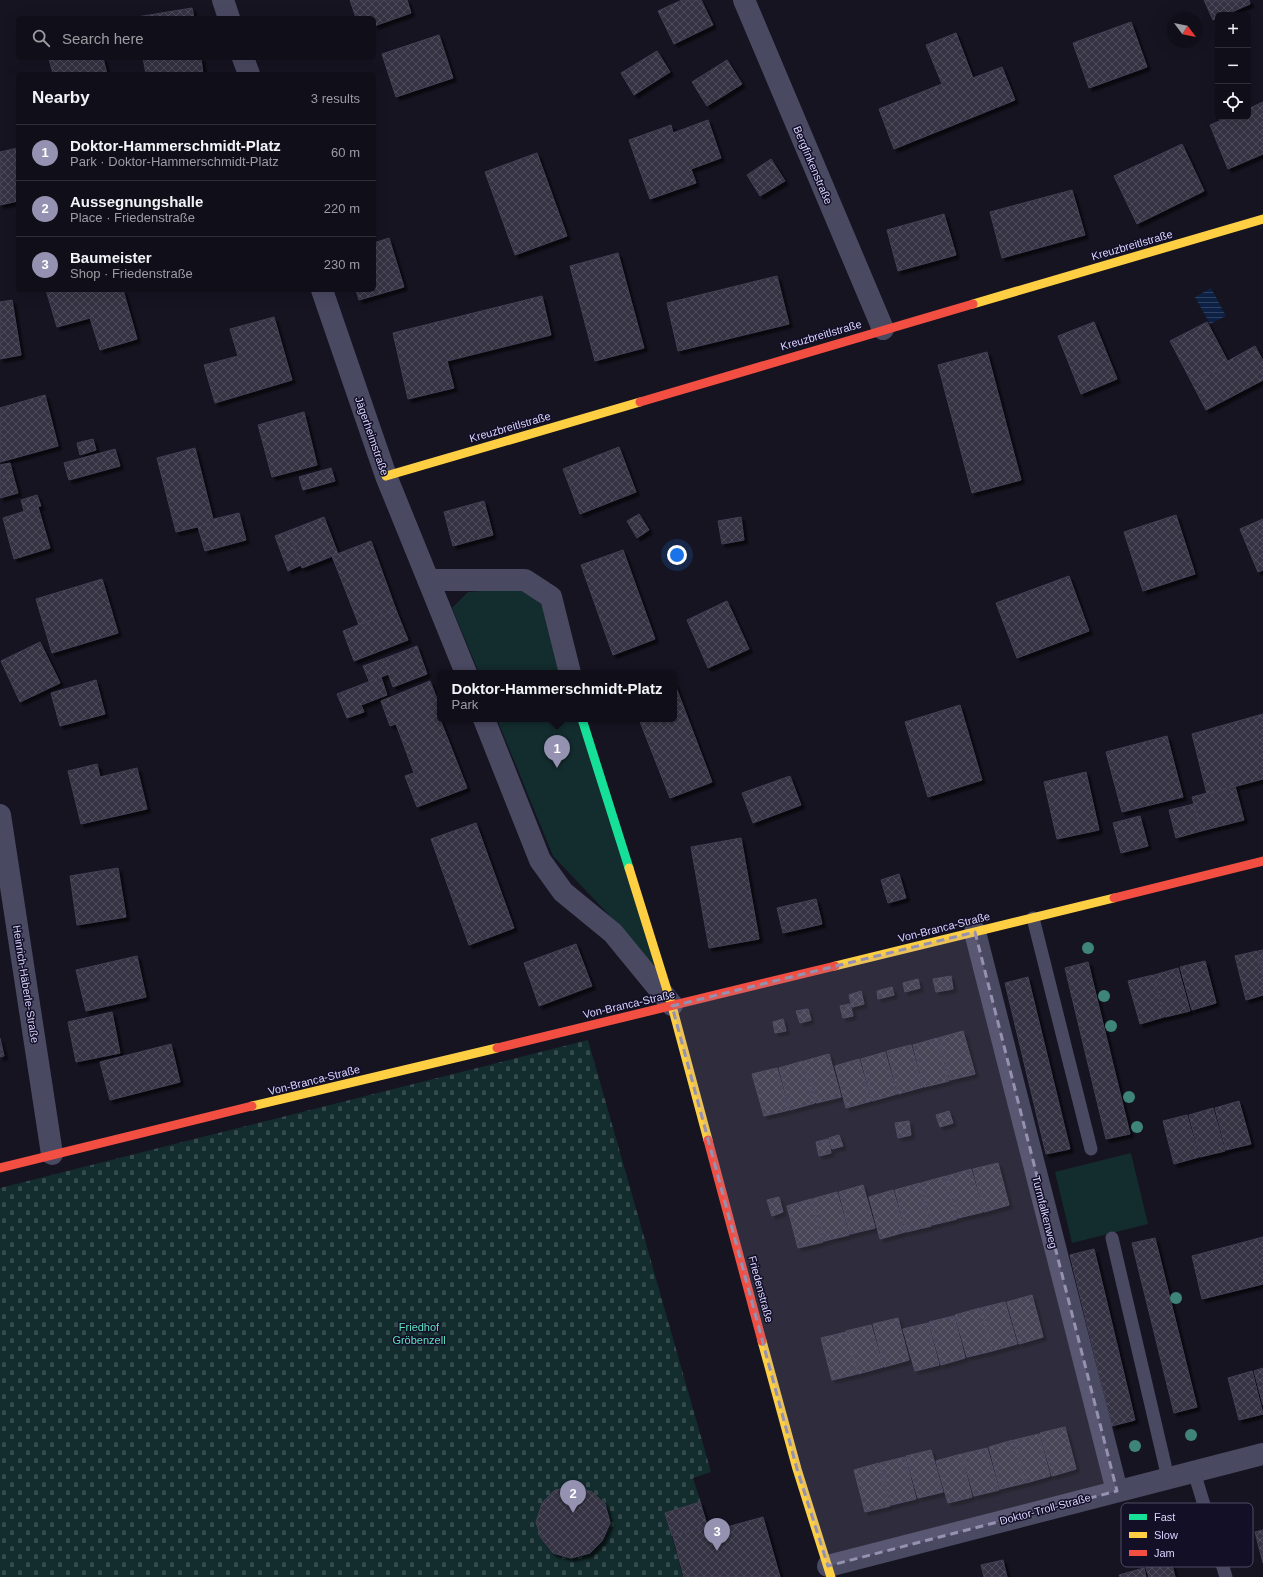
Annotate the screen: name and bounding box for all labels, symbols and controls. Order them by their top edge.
north arrow [1167,12,1203,48]
map controls [1215,12,1251,120]
button: + [1215,12,1251,48]
search box [16,16,376,60]
icon: search [30,27,52,49]
text: Search here [62,30,144,47]
button: − [1215,48,1251,84]
button: locate [1215,84,1251,120]
text: Nearby [32,88,90,107]
text: 3 results [311,91,360,106]
street label: Bergfinkenstraße [791,124,835,206]
text: Doktor-Hammerschmidt-Platz [70,137,281,154]
text: 1 [41,145,49,160]
text: 60 m [331,145,360,160]
text: Park · Doktor-Hammerschmidt-Platz [70,154,279,169]
text: Aussegnungshalle [70,193,203,210]
text: 2 [41,201,49,216]
text: 220 m [324,201,360,216]
text: Place · Friedenstraße [70,210,195,225]
street label: Kreuzbreitlstraße [1090,228,1174,262]
text: Baumeister [70,249,152,266]
text: 3 [41,257,49,272]
text: 230 m [324,257,360,272]
text: Shop · Friedenstraße [70,266,193,281]
street label: Kreuzbreitlstraße [779,318,863,352]
street label: Jägerheimstraße [353,395,391,477]
street label: Kreuzbreitlstraße [468,410,552,444]
your location [667,545,687,565]
popup [437,670,677,722]
text: Doktor-Hammerschmidt-Platz [452,680,662,697]
text: Park [452,697,478,712]
pin: 1 [544,735,570,768]
street label: Von-Branca-Straße [897,910,991,944]
street label: Heinrich-Häberle-Straße [11,924,41,1044]
street label: Von-Branca-Straße [582,988,676,1020]
street label: Von-Branca-Straße [267,1063,361,1097]
street label: Turmfalkenweg [1030,1174,1060,1250]
street label: Friedenstraße [746,1254,776,1324]
park label: Friedhof Gröbenzell [392,1321,446,1346]
pin: 2 [560,1480,586,1513]
street label: Doktor-Troll-Straße [998,1491,1092,1527]
legend [1121,1503,1253,1567]
text: Fast [1154,1511,1175,1523]
pin: 3 [704,1518,730,1551]
text: Slow [1154,1529,1178,1541]
text: Jam [1154,1547,1175,1559]

